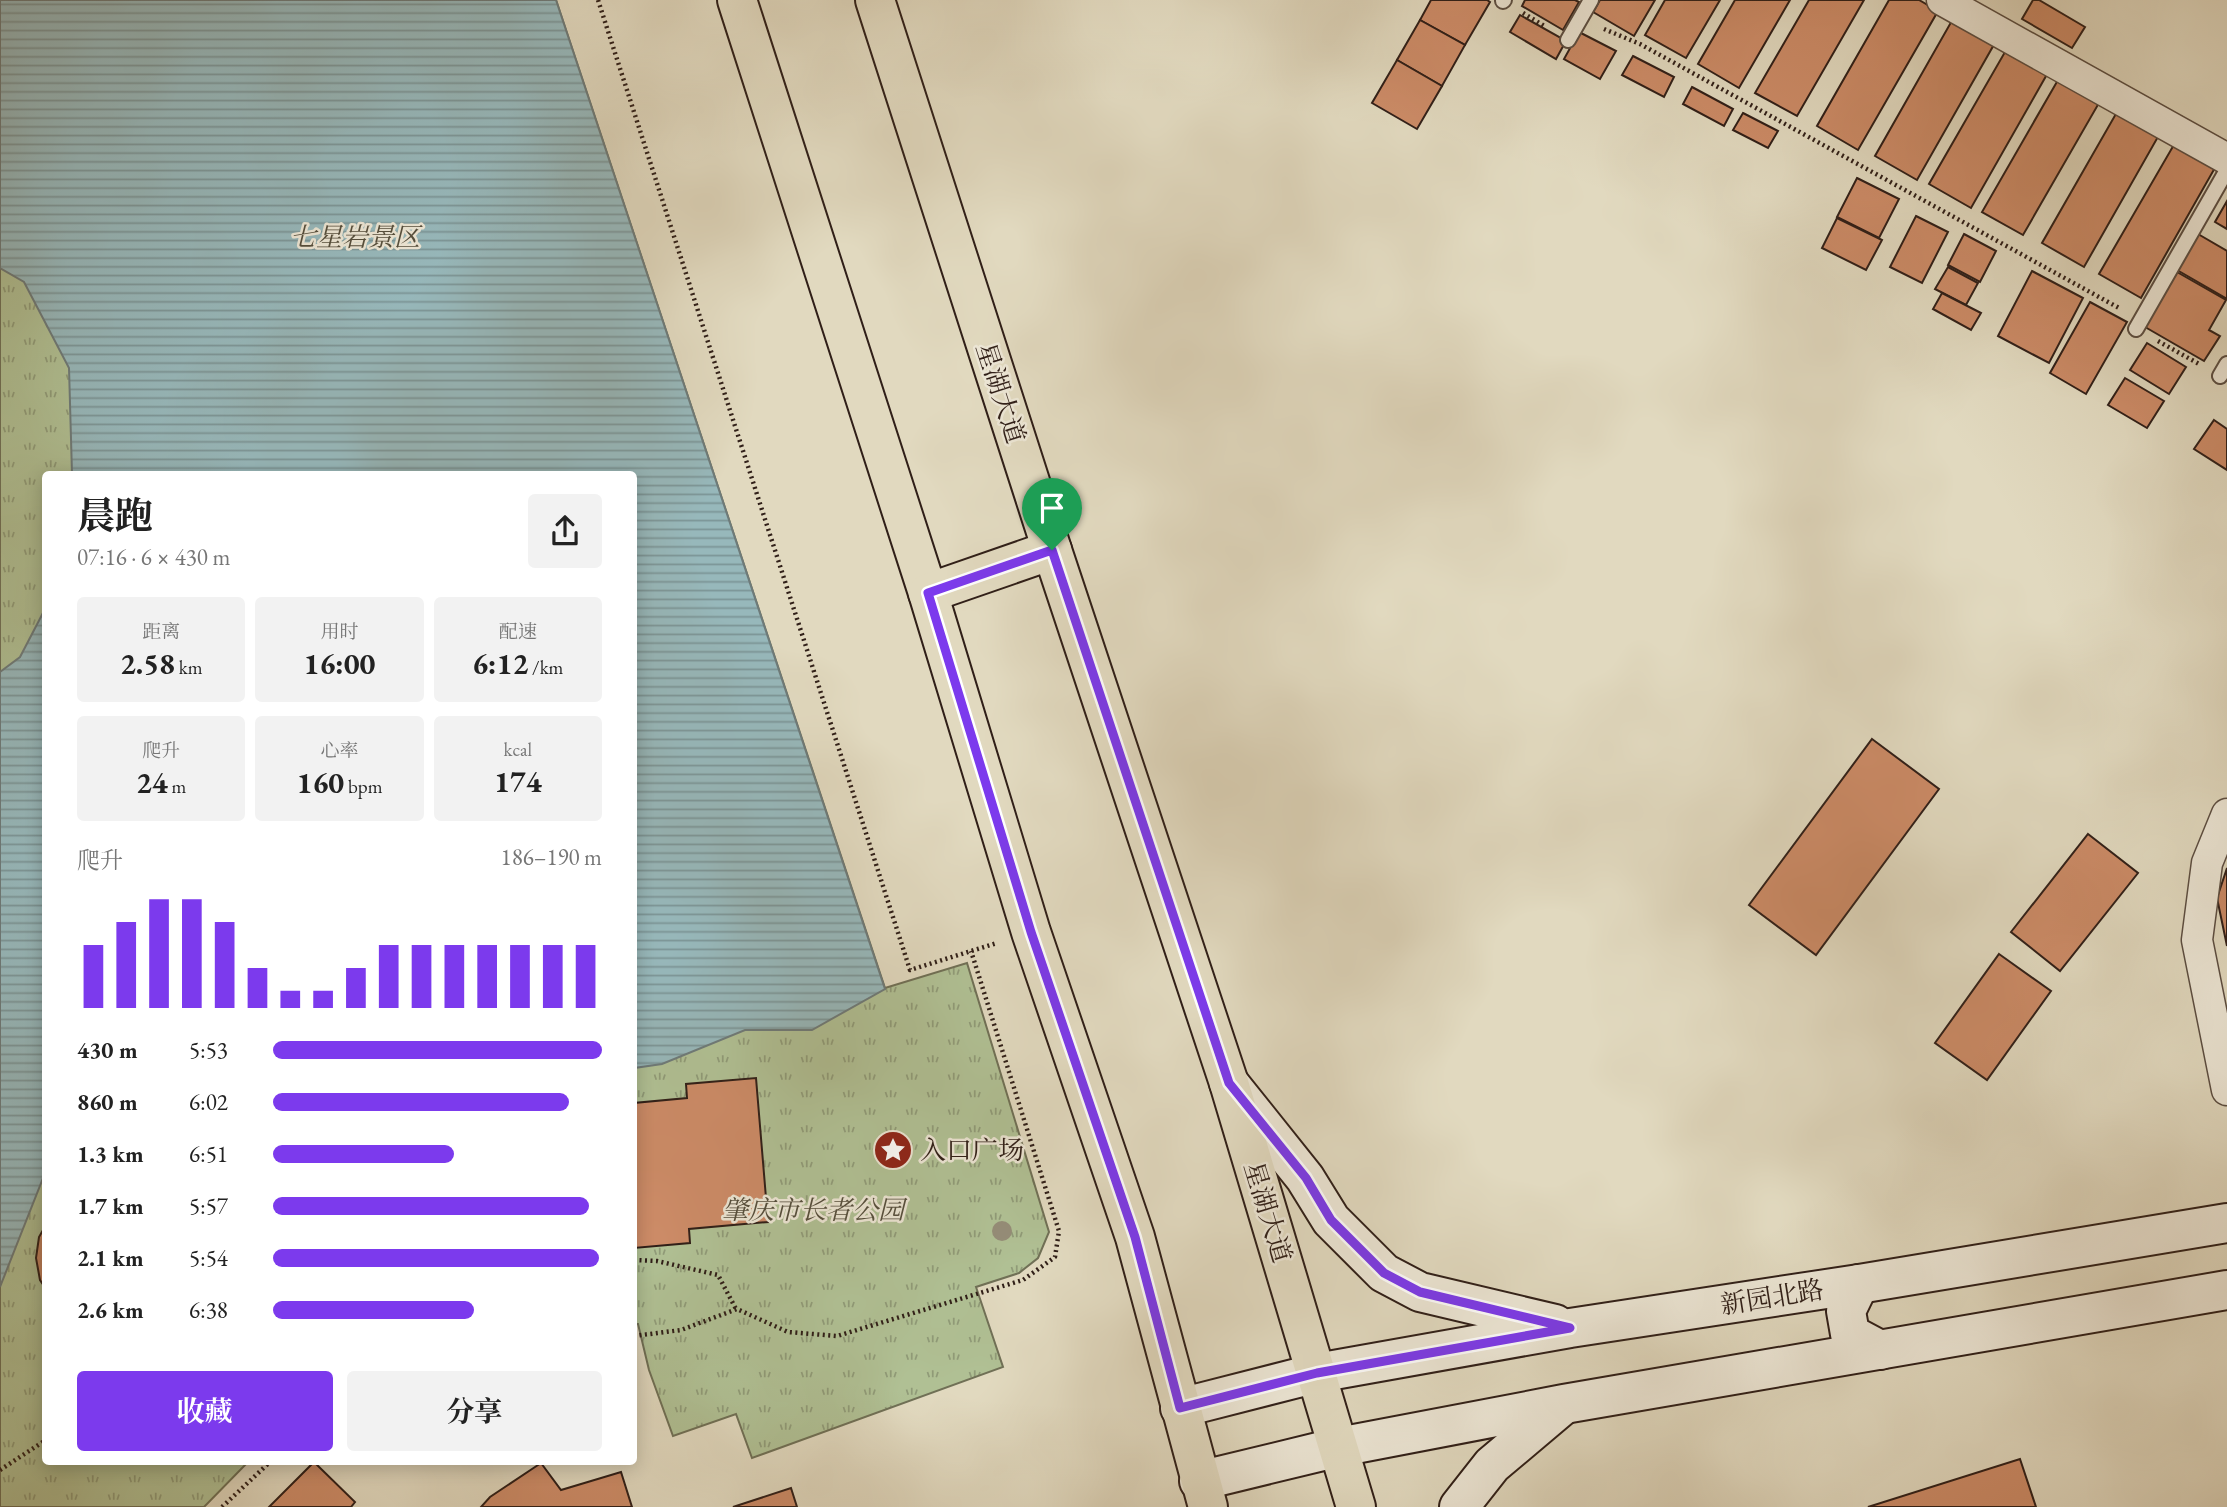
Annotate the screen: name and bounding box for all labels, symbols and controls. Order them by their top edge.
park label: 七星岩景区 [290,220,423,254]
street label: 星湖大道 [969,338,1033,448]
pin [1022,478,1082,550]
icon: arrive [1033,489,1071,527]
text: 晨跑 [77,491,153,540]
button: share [528,494,602,568]
text: 07:16 · 6 × 430 m [77,542,230,572]
text: 距离 [142,619,180,644]
text: 用时 [320,619,359,644]
text: 配速 [499,619,537,644]
text: 2.58 [120,644,175,683]
text: 16:00 [304,644,375,683]
text: 6:12 [472,644,528,683]
text: km [175,655,202,680]
text: /km [528,655,563,680]
text: kcal [504,737,532,762]
text: 爬升 [142,738,180,763]
text: 心率 [320,738,359,763]
text: 174 [494,762,542,801]
text: 24 [136,763,168,802]
text: 160 [297,763,344,802]
text: m [168,774,186,799]
text: bpm [344,774,382,799]
text: 186–190 m [501,842,602,872]
text: 爬升 [77,845,123,875]
text: 430 m [77,1035,138,1065]
text: 5:53 [189,1035,228,1065]
text: 860 m [77,1087,138,1117]
text: 6:02 [189,1087,228,1117]
place icon: 入口广场 [872,1129,914,1171]
place label: 入口广场 [920,1133,1024,1167]
text: 1.3 km [77,1139,144,1169]
text: 6:51 [189,1139,228,1169]
street label: 星湖大道 [1237,1157,1299,1267]
text: 1.7 km [77,1191,144,1221]
text: 5:57 [189,1191,228,1221]
park label: 肇庆市长者公园 [722,1193,908,1227]
text: 2.1 km [77,1243,144,1273]
text: 5:54 [189,1243,228,1273]
street label: 新园北路 [1718,1272,1826,1322]
text: 2.6 km [77,1295,144,1325]
text: 6:38 [189,1295,228,1325]
button: 收藏 [77,1371,333,1451]
button: 分享 [347,1371,602,1451]

